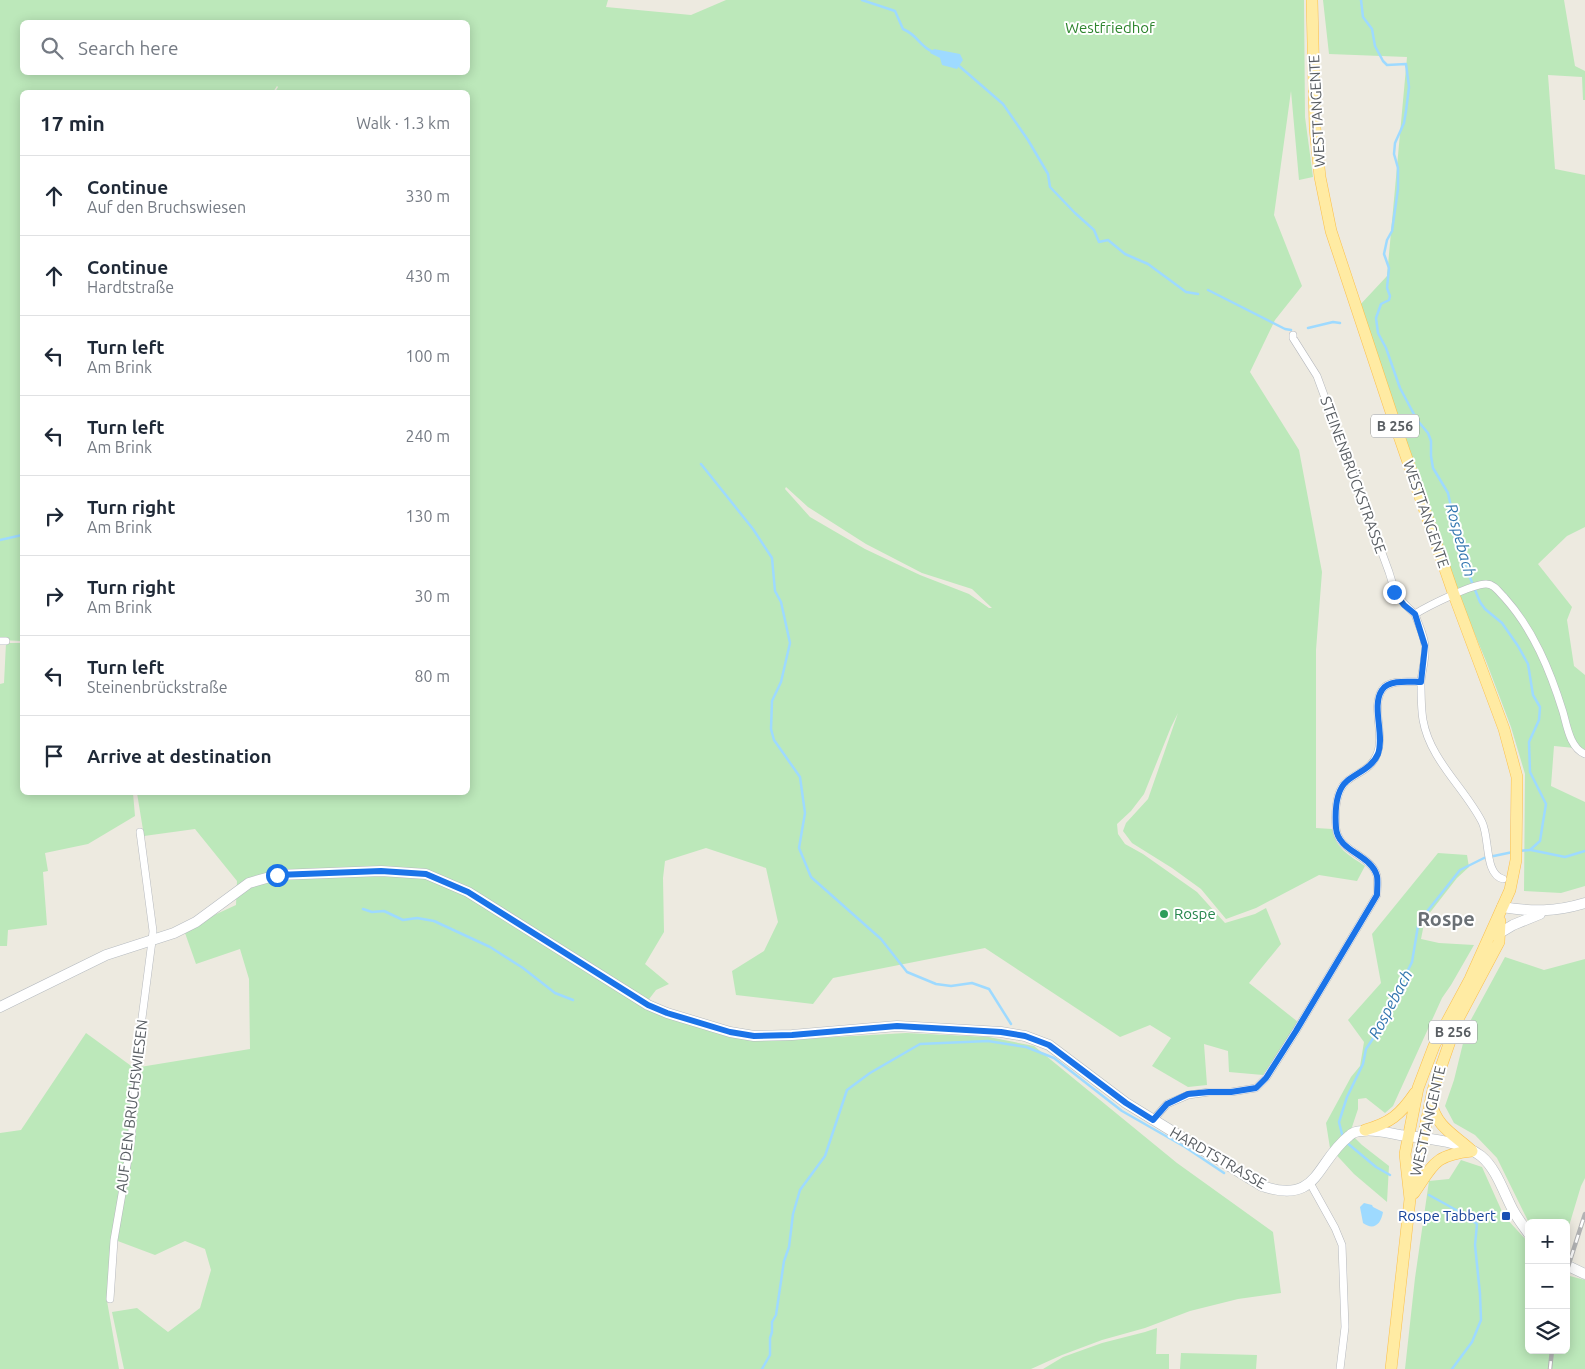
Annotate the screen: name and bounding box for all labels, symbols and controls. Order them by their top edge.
park label: Westfriedhof [1065,19,1155,36]
search box [20,20,470,75]
icon: search [38,34,66,62]
text: Search here [78,37,178,59]
street label: WESTTANGENTE [1305,54,1328,168]
text: 17 min [40,111,105,135]
text: Walk · 1.3 km [356,114,450,132]
text: Continue [87,176,168,198]
icon: ahead [40,182,68,210]
text: 330 m [405,187,450,205]
text: Auf den Bruchswiesen [87,198,246,216]
text: Continue [87,256,168,278]
icon: ahead [40,262,68,290]
text: 430 m [405,267,450,285]
text: Hardtstraße [87,278,174,296]
text: Turn left [87,336,165,358]
icon: left [40,342,68,370]
text: 100 m [405,347,450,365]
text: Am Brink [87,358,152,376]
street label: STEINENBRÜCKSTRASSE [1317,394,1390,556]
road number: B 256 [1371,414,1419,438]
text: Turn left [87,416,165,438]
icon: left [40,422,68,450]
text: 240 m [405,427,450,445]
text: Am Brink [87,438,152,456]
street label: WESTTANGENTE [1400,458,1453,570]
text: Turn right [87,496,175,518]
water label: Rospebach [1443,501,1479,579]
icon: right [40,502,68,530]
text: 130 m [405,507,450,525]
text: Am Brink [87,518,152,536]
text: Turn right [87,576,175,598]
route end [1383,581,1406,604]
icon: right [40,582,68,610]
text: 30 m [414,587,450,605]
text: Am Brink [87,598,152,616]
text: Turn left [87,656,165,678]
icon: left [40,662,68,690]
text: 80 m [414,667,450,685]
text: Steinenbrückstraße [87,678,228,696]
icon: arrive [40,742,68,770]
text: Arrive at destination [87,745,272,767]
route start [266,864,289,887]
place label: Rospe [1174,905,1216,922]
district label: Rospe [1417,907,1475,930]
marker: Rospe [1158,908,1170,920]
water label: Rospebach [1364,967,1416,1041]
street label: AUF DEN BRUCHSWIESEN [112,1018,151,1193]
road number: B 256 [1429,1020,1477,1044]
street label: WESTTANGENTE [1407,1064,1448,1178]
street label: HARDTSTRASSE [1167,1123,1269,1192]
place label: Rospe Tabbert [1398,1207,1496,1224]
marker: Rospe Tabbert [1500,1210,1512,1222]
map controls [1525,1219,1570,1354]
button: + [1525,1219,1570,1264]
button: − [1525,1264,1570,1309]
button: layers [1525,1309,1570,1354]

